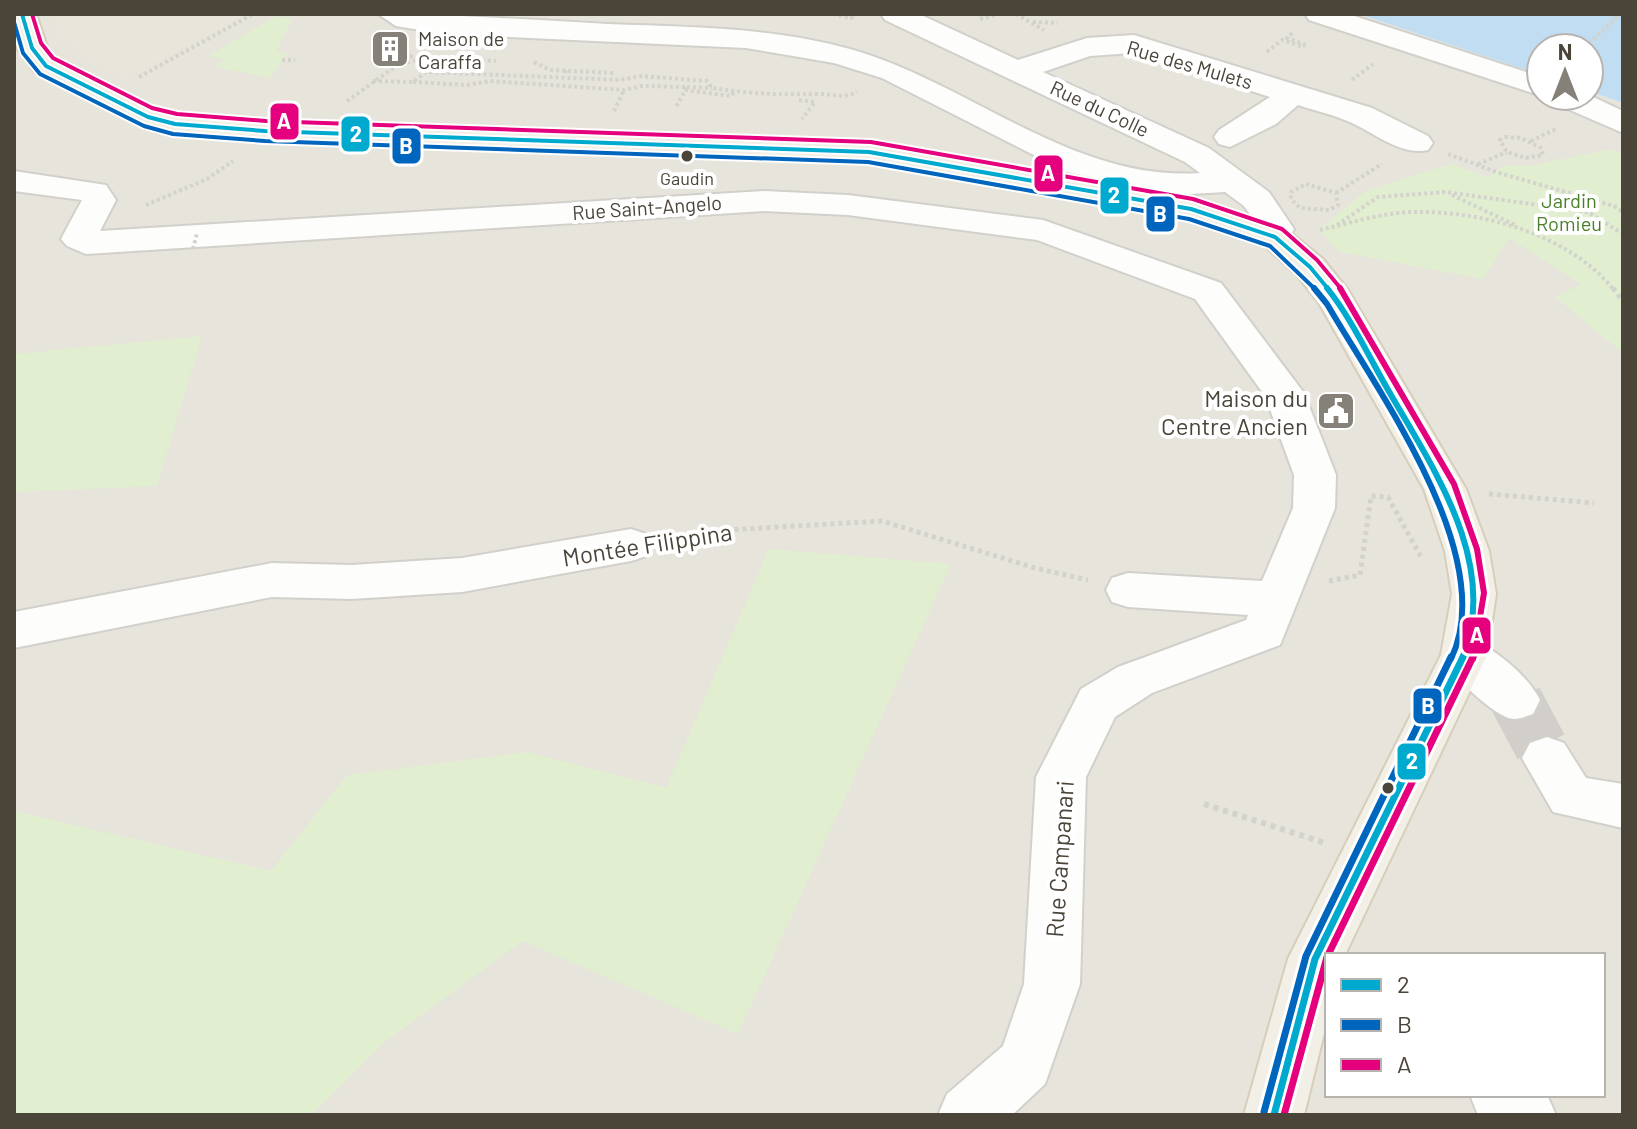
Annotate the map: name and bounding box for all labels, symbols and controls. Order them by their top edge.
place label: Maison de Caraffa [418,26,505,73]
building icon: Maison de Caraffa [369,28,411,70]
north arrow [1525,32,1605,112]
street label: Rue des Mulets [1124,35,1256,93]
text: N [1558,38,1572,64]
street label: Rue du Colle [1047,75,1153,141]
line badge: A [269,102,300,141]
text: A [277,107,292,133]
line badge: 2 [340,115,371,153]
text: 2 [350,120,362,146]
line badge: B [391,127,422,165]
text: B [399,132,413,158]
marker: Gaudin [679,148,695,164]
line badge: A [1033,154,1064,193]
text: A [1041,159,1056,185]
place label: Gaudin [660,167,714,189]
line badge: 2 [1099,176,1130,215]
text: 2 [1108,181,1120,207]
park label: Jardin Romieu [1536,188,1602,235]
street label: Rue Saint-Angelo [571,190,723,224]
line badge: B [1145,195,1176,233]
text: B [1153,200,1167,226]
place label: Maison du Centre Ancien [1161,383,1308,440]
public building icon: Maison du Centre Ancien [1315,390,1357,432]
street label: Montée Filippina [560,516,734,572]
line badge: A [1461,616,1492,655]
text: A [1470,621,1485,647]
line badge: B [1412,687,1443,725]
text: B [1421,692,1435,718]
line badge: 2 [1396,742,1427,781]
text: 2 [1406,747,1418,773]
street label: Rue Campanari [1039,780,1079,938]
unlabelled marker [1380,780,1396,796]
legend [1325,953,1605,1097]
text: 2 [1397,969,1410,998]
text: B [1397,1009,1412,1038]
text: A [1397,1049,1412,1078]

